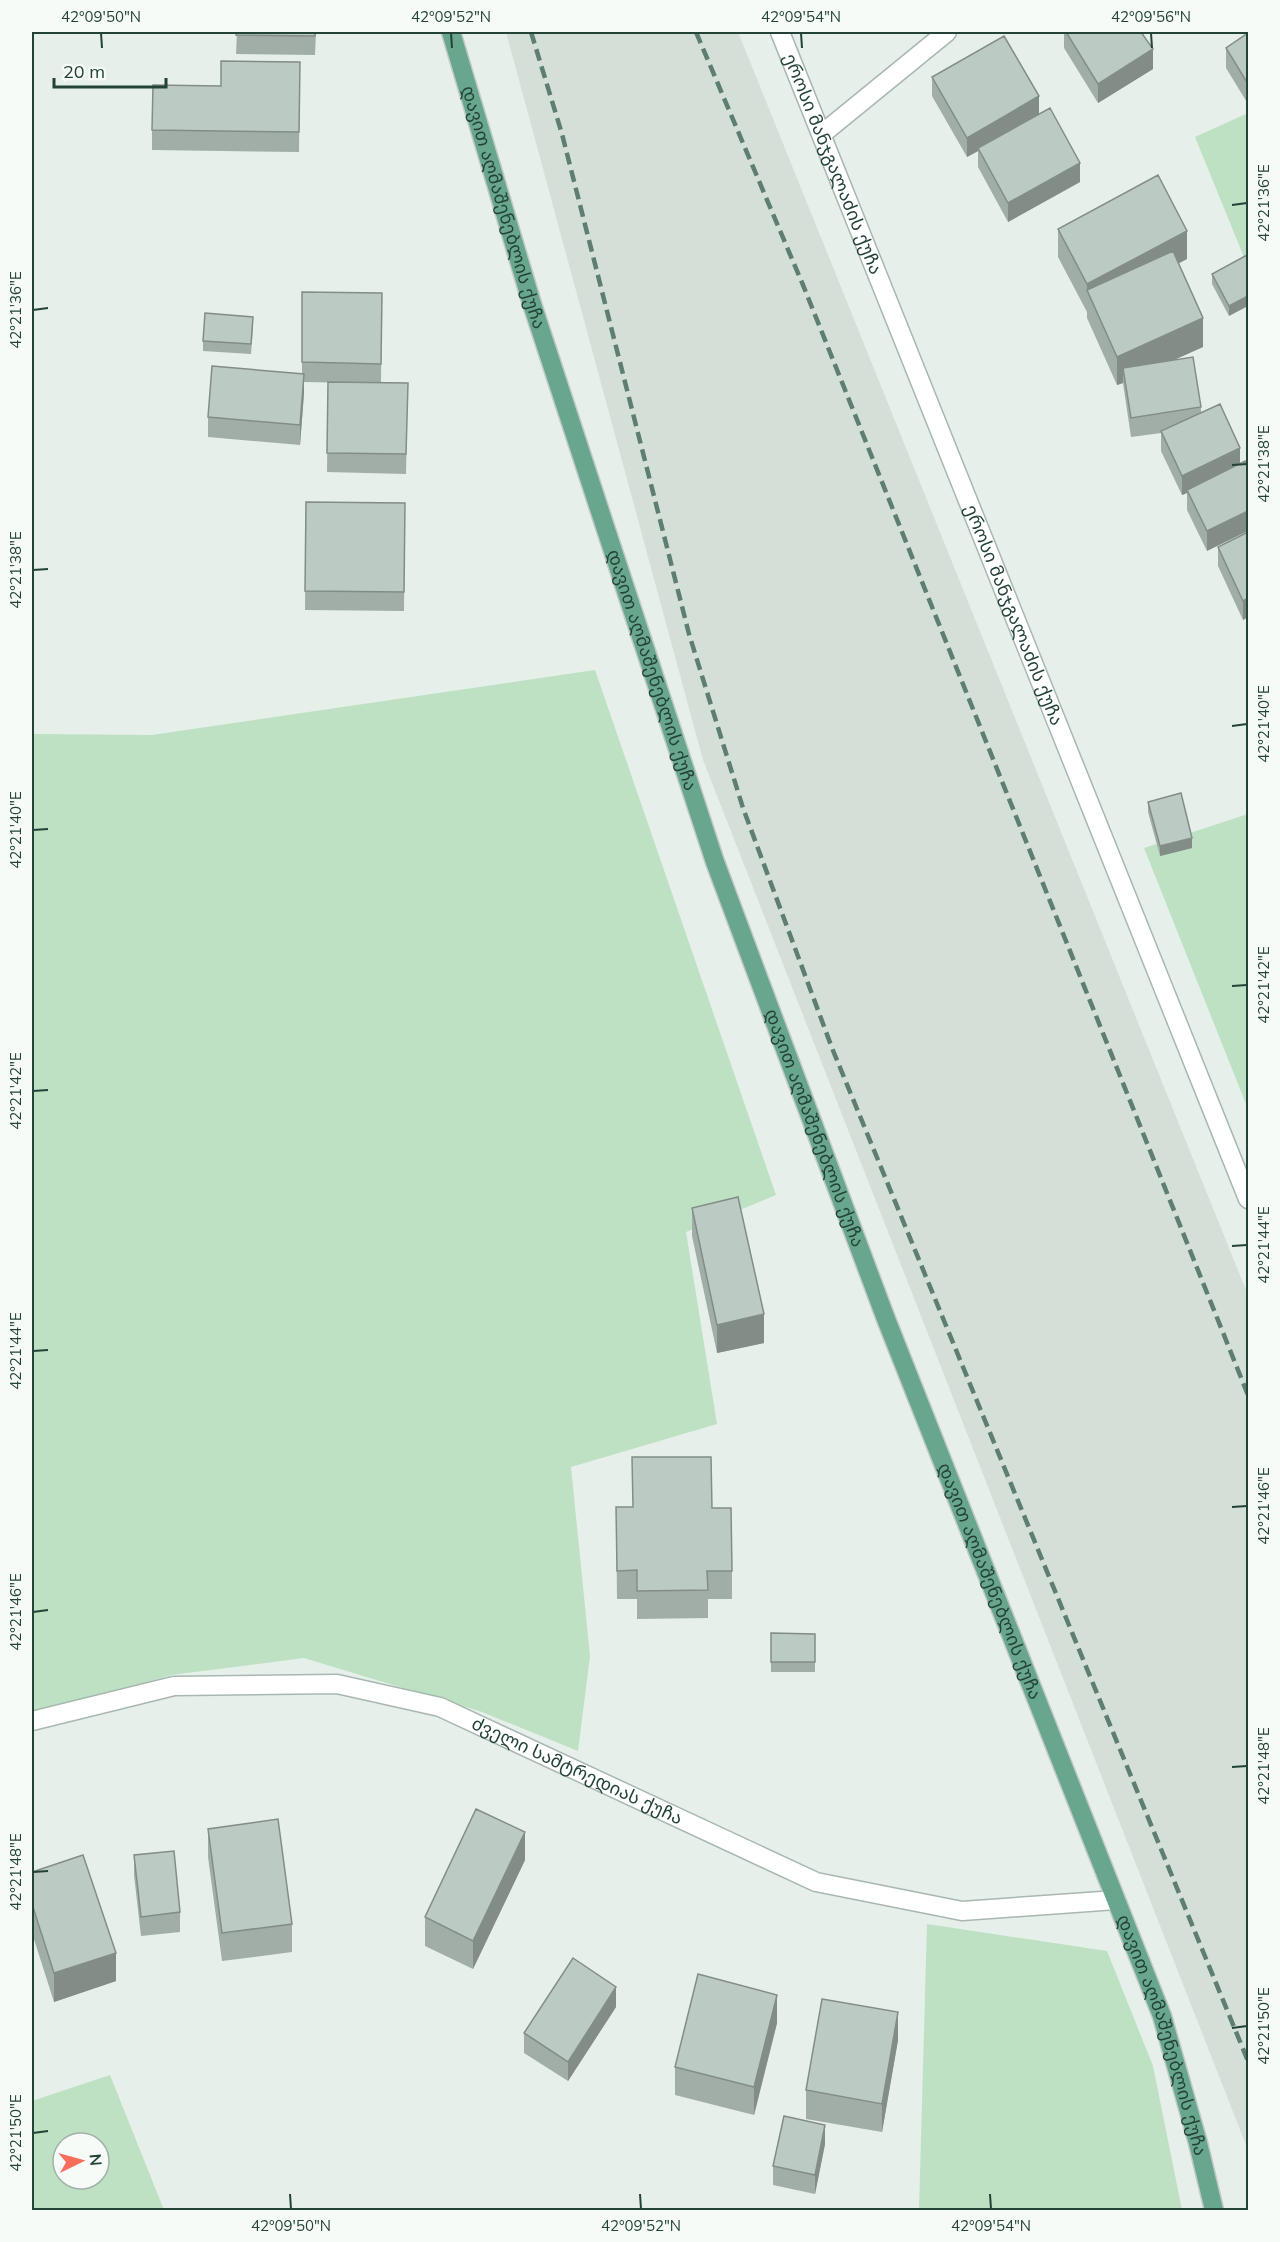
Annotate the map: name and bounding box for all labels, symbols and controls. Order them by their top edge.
text: 42°09'50"N [61,7,141,26]
text: 42°09'52"N [411,7,491,26]
text: 42°09'54"N [761,7,841,26]
text: 42°09'56"N [1111,7,1191,26]
street label: ეროსი მანჯგალაძის ქუჩა [779,50,888,277]
scale bar [54,51,166,89]
text: 20 m [63,60,105,83]
street label: დავით აღმაშენებლის ქუჩა [457,83,551,332]
text: 42°21'36"E [1254,164,1273,242]
text: 42°21'36"E [6,271,25,349]
text: 42°21'38"E [1254,425,1273,503]
street label: ეროსი მანჯგალაძის ქუჩა [960,501,1069,728]
text: 42°21'38"E [6,531,25,609]
street label: დავით აღმაშენებლის ქუჩა [602,546,703,793]
text: 42°21'40"E [1254,685,1273,763]
text: 42°21'40"E [6,791,25,869]
text: 42°21'42"E [1254,946,1273,1024]
street label: დავით აღმაშენებლის ქუჩა [760,1005,870,1250]
text: 42°21'42"E [6,1052,25,1130]
text: 42°21'44"E [1254,1206,1273,1284]
text: 42°21'44"E [6,1312,25,1390]
street label: დავით აღმაშენებლის ქუჩა [933,1459,1047,1703]
text: 42°21'46"E [1254,1467,1273,1545]
text: 42°21'46"E [6,1573,25,1651]
street label: ძველი სამტრედიას ქუჩა [468,1711,686,1829]
text: 42°21'48"E [1254,1727,1273,1805]
text: 42°21'48"E [6,1833,25,1911]
street label: დავით აღმაშენებლის ქუჩა [1112,1911,1213,2158]
text: 42°21'50"E [1254,1987,1273,2065]
text: 42°21'50"E [6,2094,25,2172]
north arrow [51,2131,111,2191]
text: N [85,2153,106,2167]
text: 42°09'50"N [251,2216,331,2235]
text: 42°09'52"N [601,2216,681,2235]
text: 42°09'54"N [951,2216,1031,2235]

